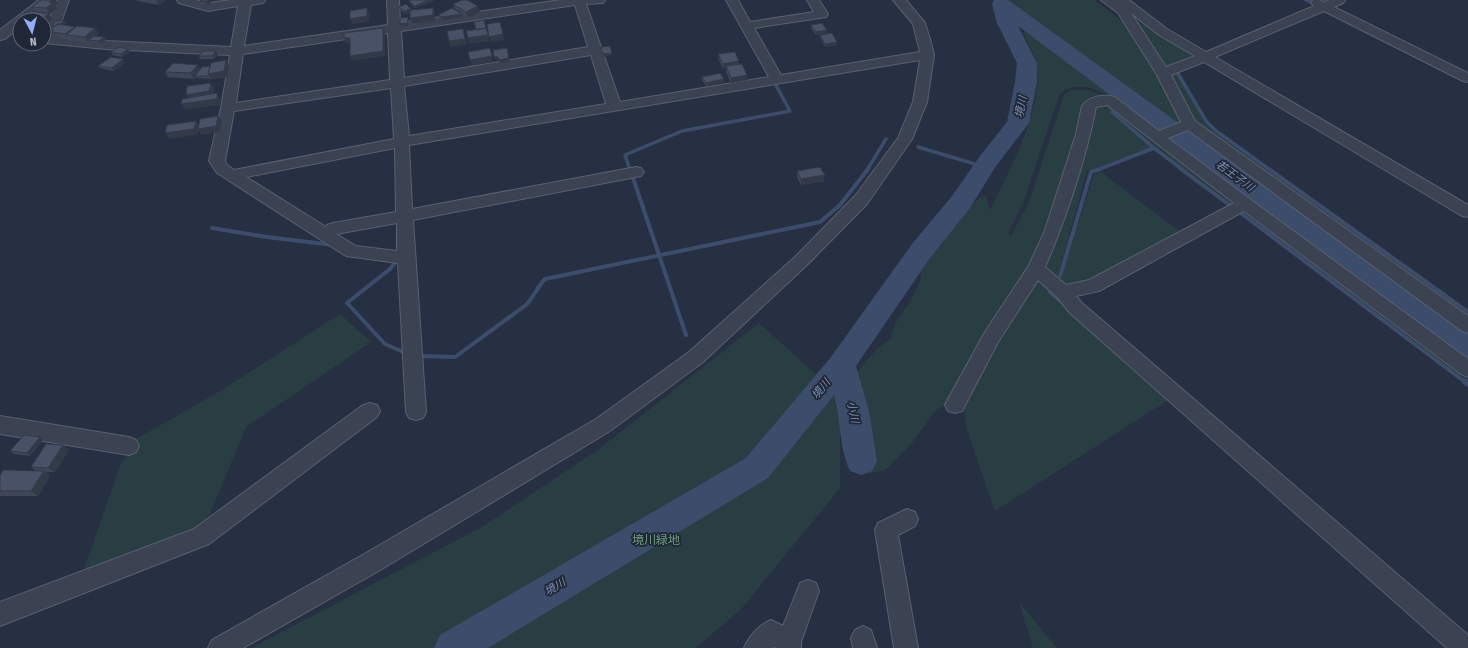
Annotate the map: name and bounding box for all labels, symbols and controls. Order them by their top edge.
north arrow [12,12,52,52]
text: N [29,35,37,48]
water label: 境川 [1013,94,1030,119]
water label: 若王子川 [1213,158,1257,195]
water label: 境川 [809,376,834,402]
water label: 小川 [845,400,862,425]
park label: 境川緑地 [632,533,680,547]
water label: 境川 [542,575,569,598]

